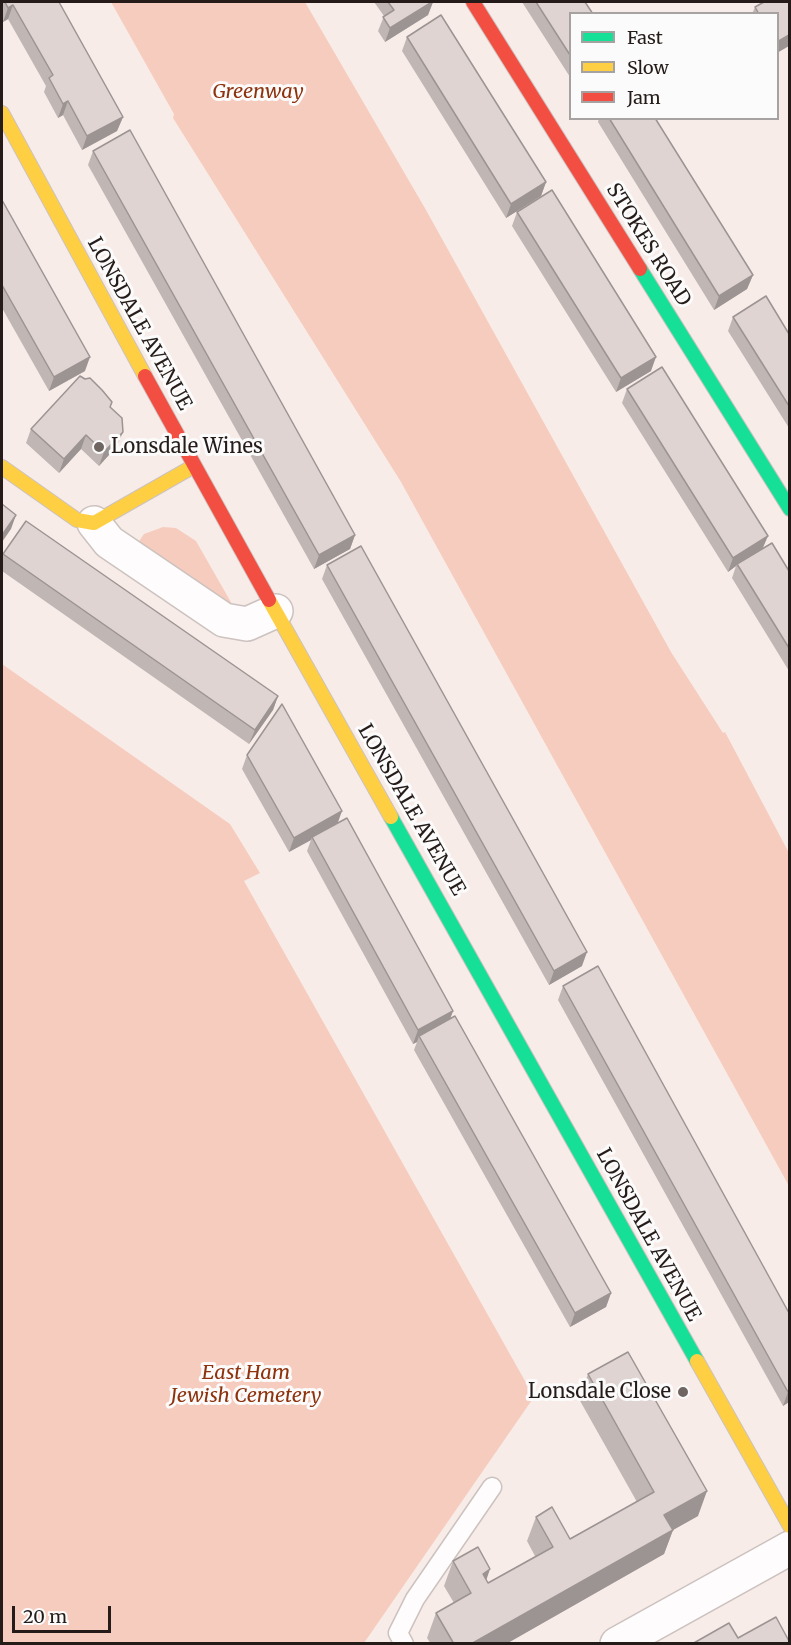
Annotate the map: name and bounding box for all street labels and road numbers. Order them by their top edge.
street label: STOKES ROAD [601,179,695,311]
street label: LONSDALE AVENUE [82,234,196,414]
street label: LONSDALE AVENUE [352,720,470,900]
street label: LONSDALE AVENUE [591,1145,705,1325]

